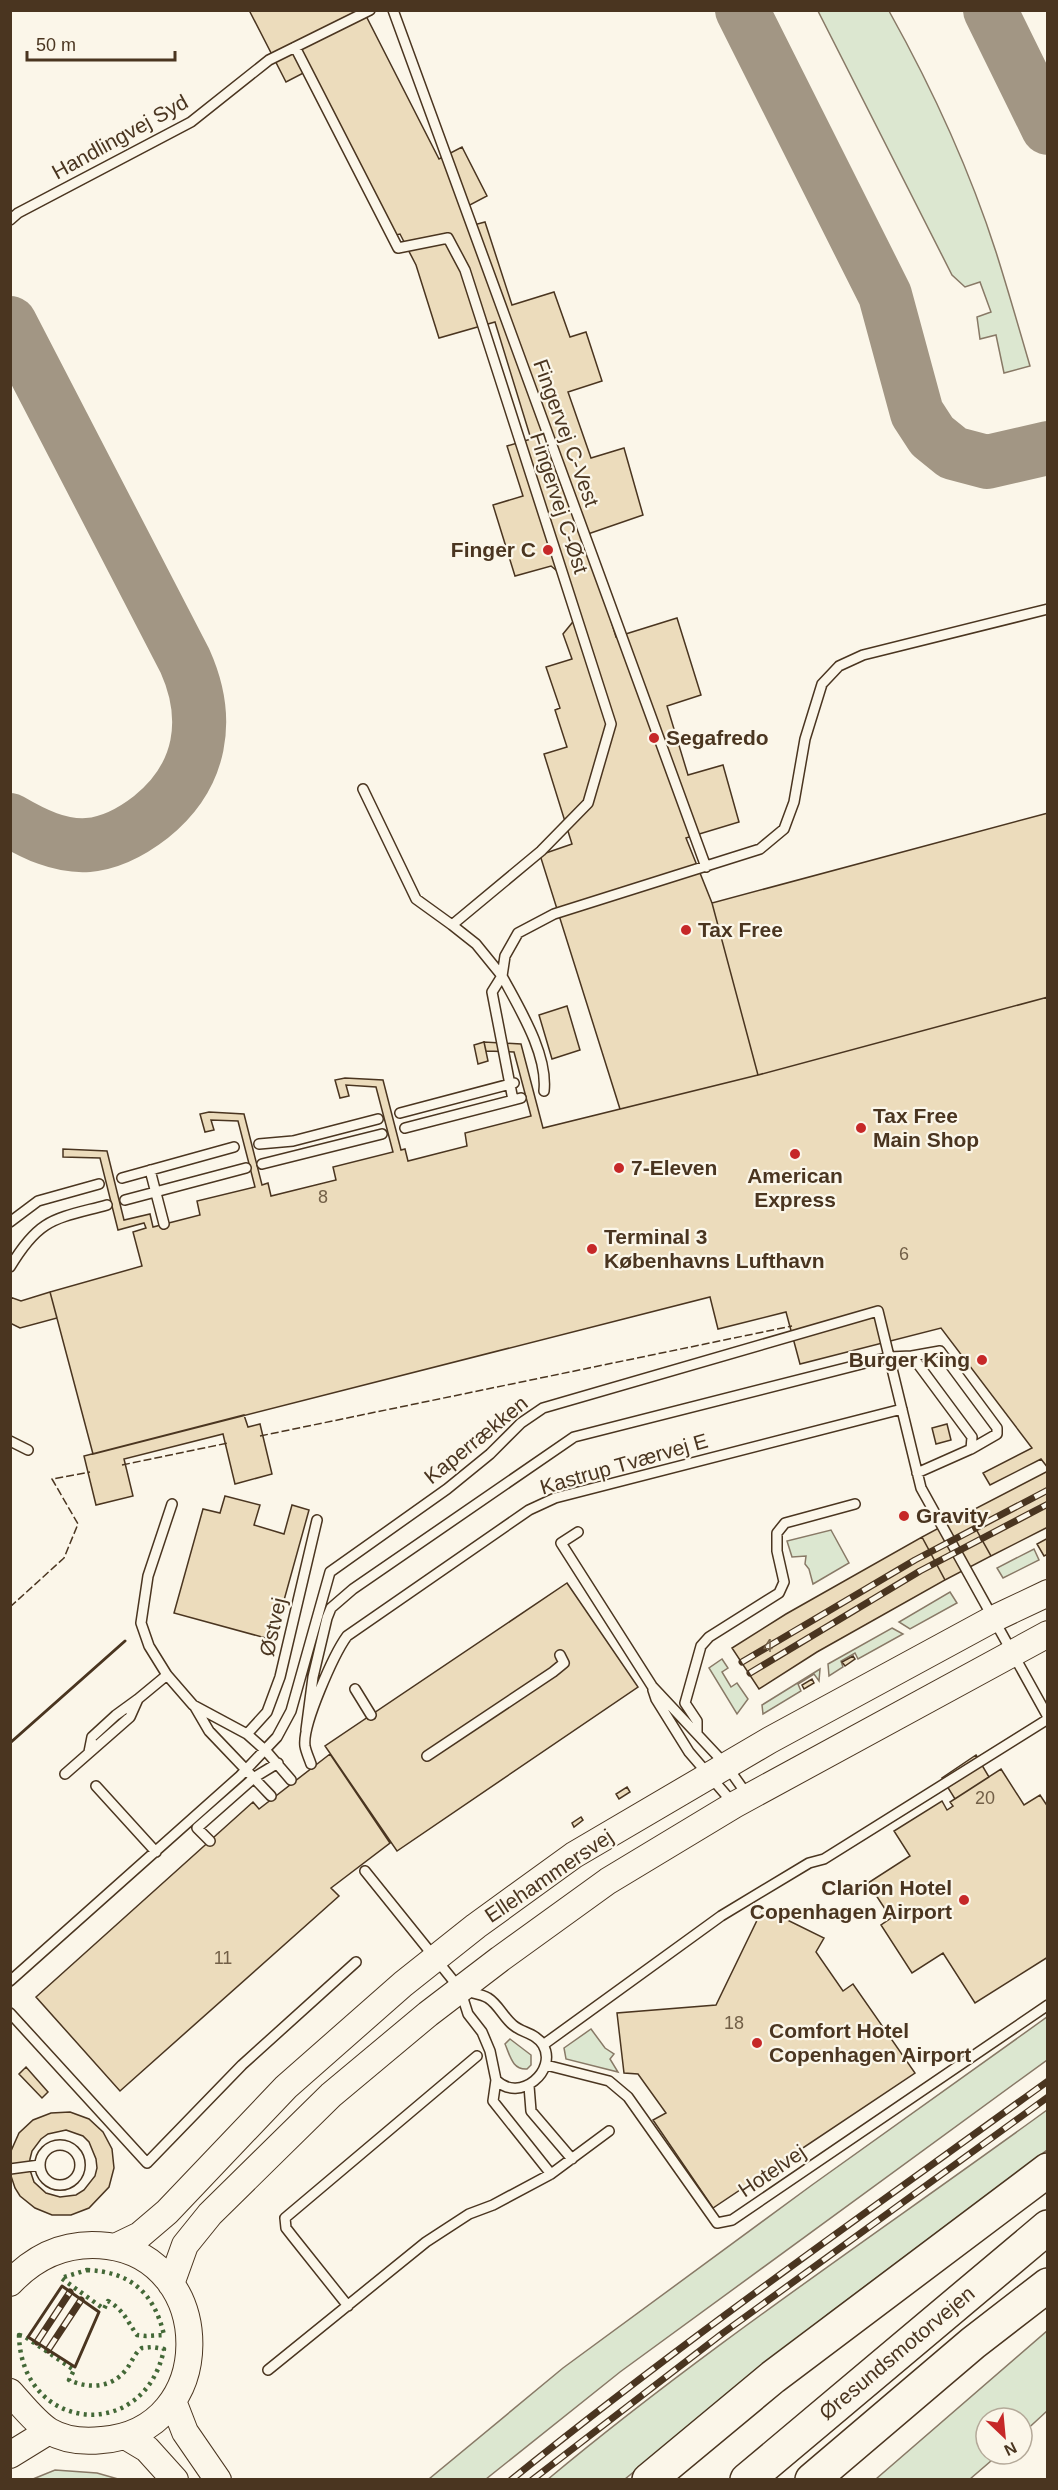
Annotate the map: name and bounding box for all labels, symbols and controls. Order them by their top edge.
scale bar [27,24,176,62]
text: 50 m [36,35,76,55]
street label: Handlingvej Syd [48,90,192,183]
street label: Fingervej C-Vest [529,356,604,510]
street label: Fingervej C-Øst [526,429,593,576]
place label: Finger C [451,538,536,561]
marker: Finger C [541,543,555,557]
place label: Segafredo [666,726,769,749]
marker: Segafredo [647,731,661,745]
place label: Tax Free [698,918,783,941]
marker: Tax Free [679,923,693,937]
place label: Tax Free Main Shop [873,1104,979,1151]
marker: Tax Free Main Shop [854,1121,868,1135]
marker: American Express [788,1147,802,1161]
place label: 7-Eleven [631,1156,717,1179]
marker: 7-Eleven [612,1161,626,1175]
place label: American Express [747,1164,843,1211]
house number: 8 [318,1187,328,1207]
place label: Terminal 3 Københavns Lufthavn [604,1225,825,1272]
marker: Terminal 3 Københavns Lufthavn [585,1242,599,1256]
house number: 6 [899,1244,909,1264]
place label: Burger King [849,1348,970,1371]
marker: Burger King [975,1353,989,1367]
street label: Kaperrækken [419,1391,532,1488]
street label: Kastrup Tværvej E [537,1429,710,1498]
place label: Gravity [916,1504,989,1527]
marker: Gravity [897,1509,911,1523]
street label: Østvej [255,1595,290,1658]
house number: 4 [763,1636,773,1656]
house number: 20 [975,1788,995,1808]
street label: Ellehammersvej [480,1824,617,1927]
place label: Clarion Hotel Copenhagen Airport [750,1876,952,1923]
marker: Clarion Hotel Copenhagen Airport [957,1893,971,1907]
house number: 11 [214,1948,232,1968]
house number: 18 [724,2013,744,2033]
place label: Comfort Hotel Copenhagen Airport [769,2019,971,2066]
marker: Comfort Hotel Copenhagen Airport [750,2036,764,2050]
street label: Hotelvej [734,2140,810,2201]
street label: Øresundsmotorvejen [815,2281,979,2424]
north arrow [974,2406,1034,2466]
text: N [1001,2439,1019,2459]

